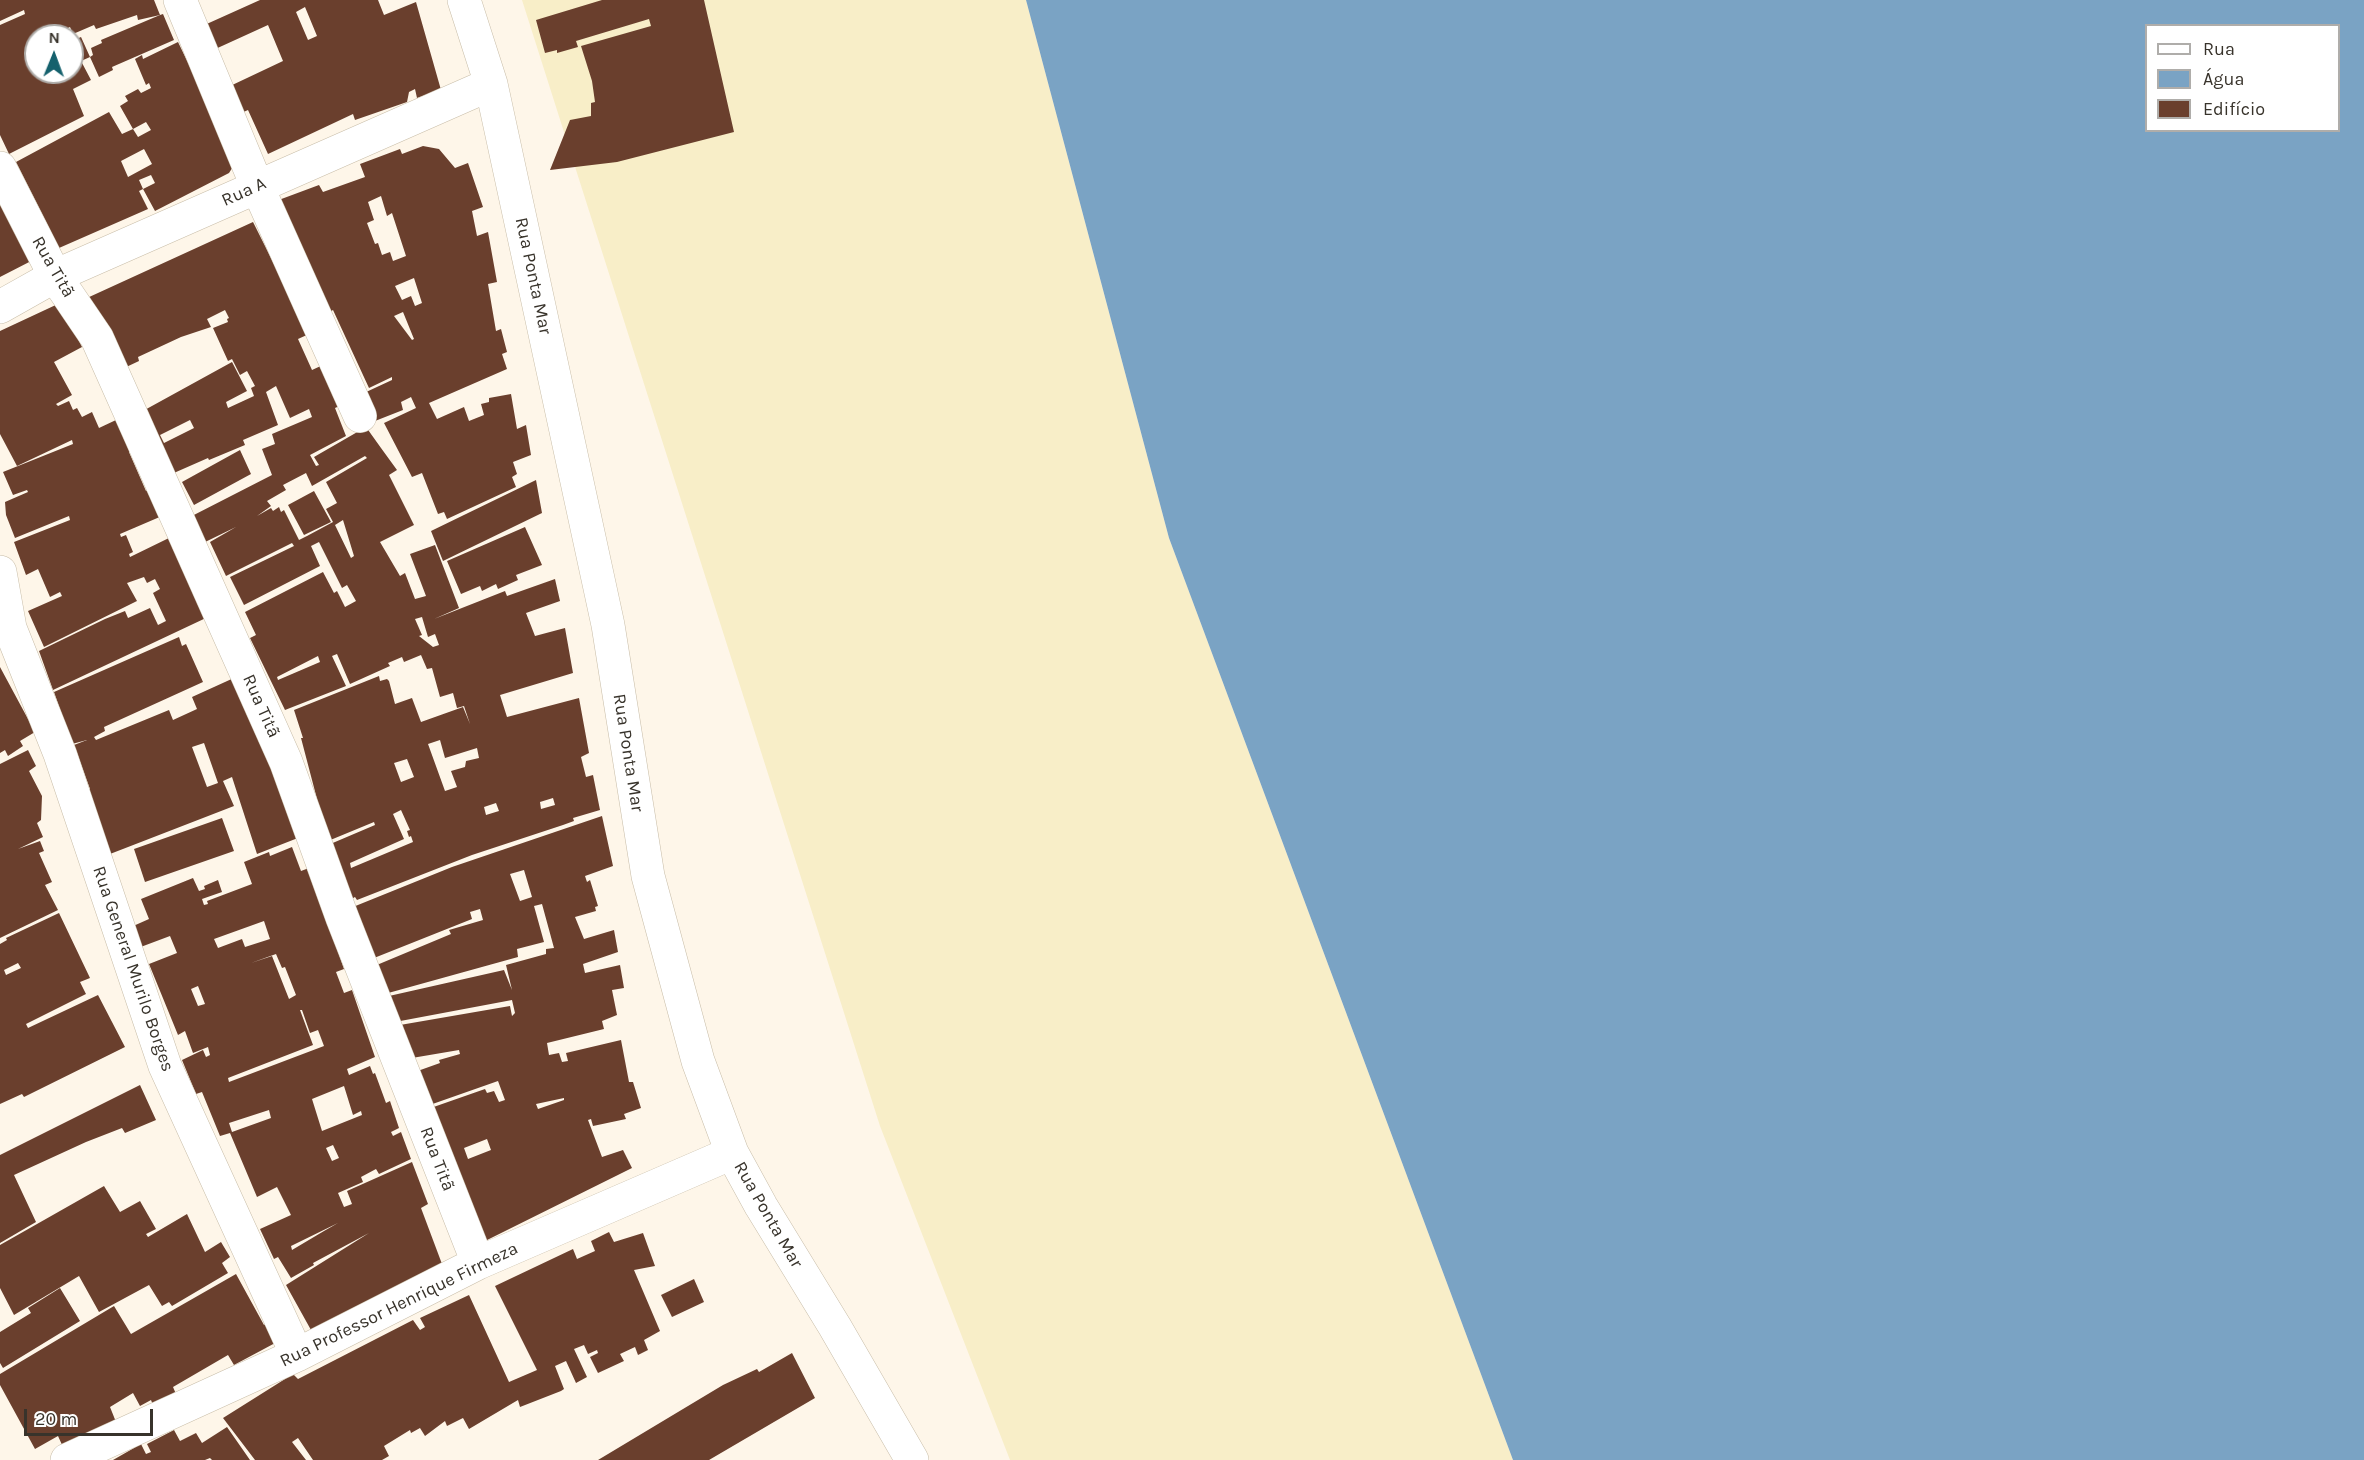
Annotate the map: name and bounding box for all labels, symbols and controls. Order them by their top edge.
north arrow [24,24,84,84]
legend [2145,24,2340,132]
text: N [48,28,60,47]
text: Rua [2203,38,2235,60]
text: Água [2203,68,2244,90]
text: Edifício [2203,98,2265,120]
street label: Rua A [218,173,270,211]
street label: Rua Ponta Mar [510,215,556,337]
street label: Rua Titã [27,233,79,301]
street label: Rua Titã [237,671,285,741]
street label: Rua Ponta Mar [608,692,648,814]
street label: Rua General Murilo Borges [88,863,178,1075]
street label: Rua Titã [415,1124,459,1194]
street label: Rua Ponta Mar [729,1158,807,1272]
street label: Rua Professor Henrique Firmeza [276,1238,522,1372]
scale bar [27,1397,156,1435]
text: 20 m [35,1408,77,1430]

